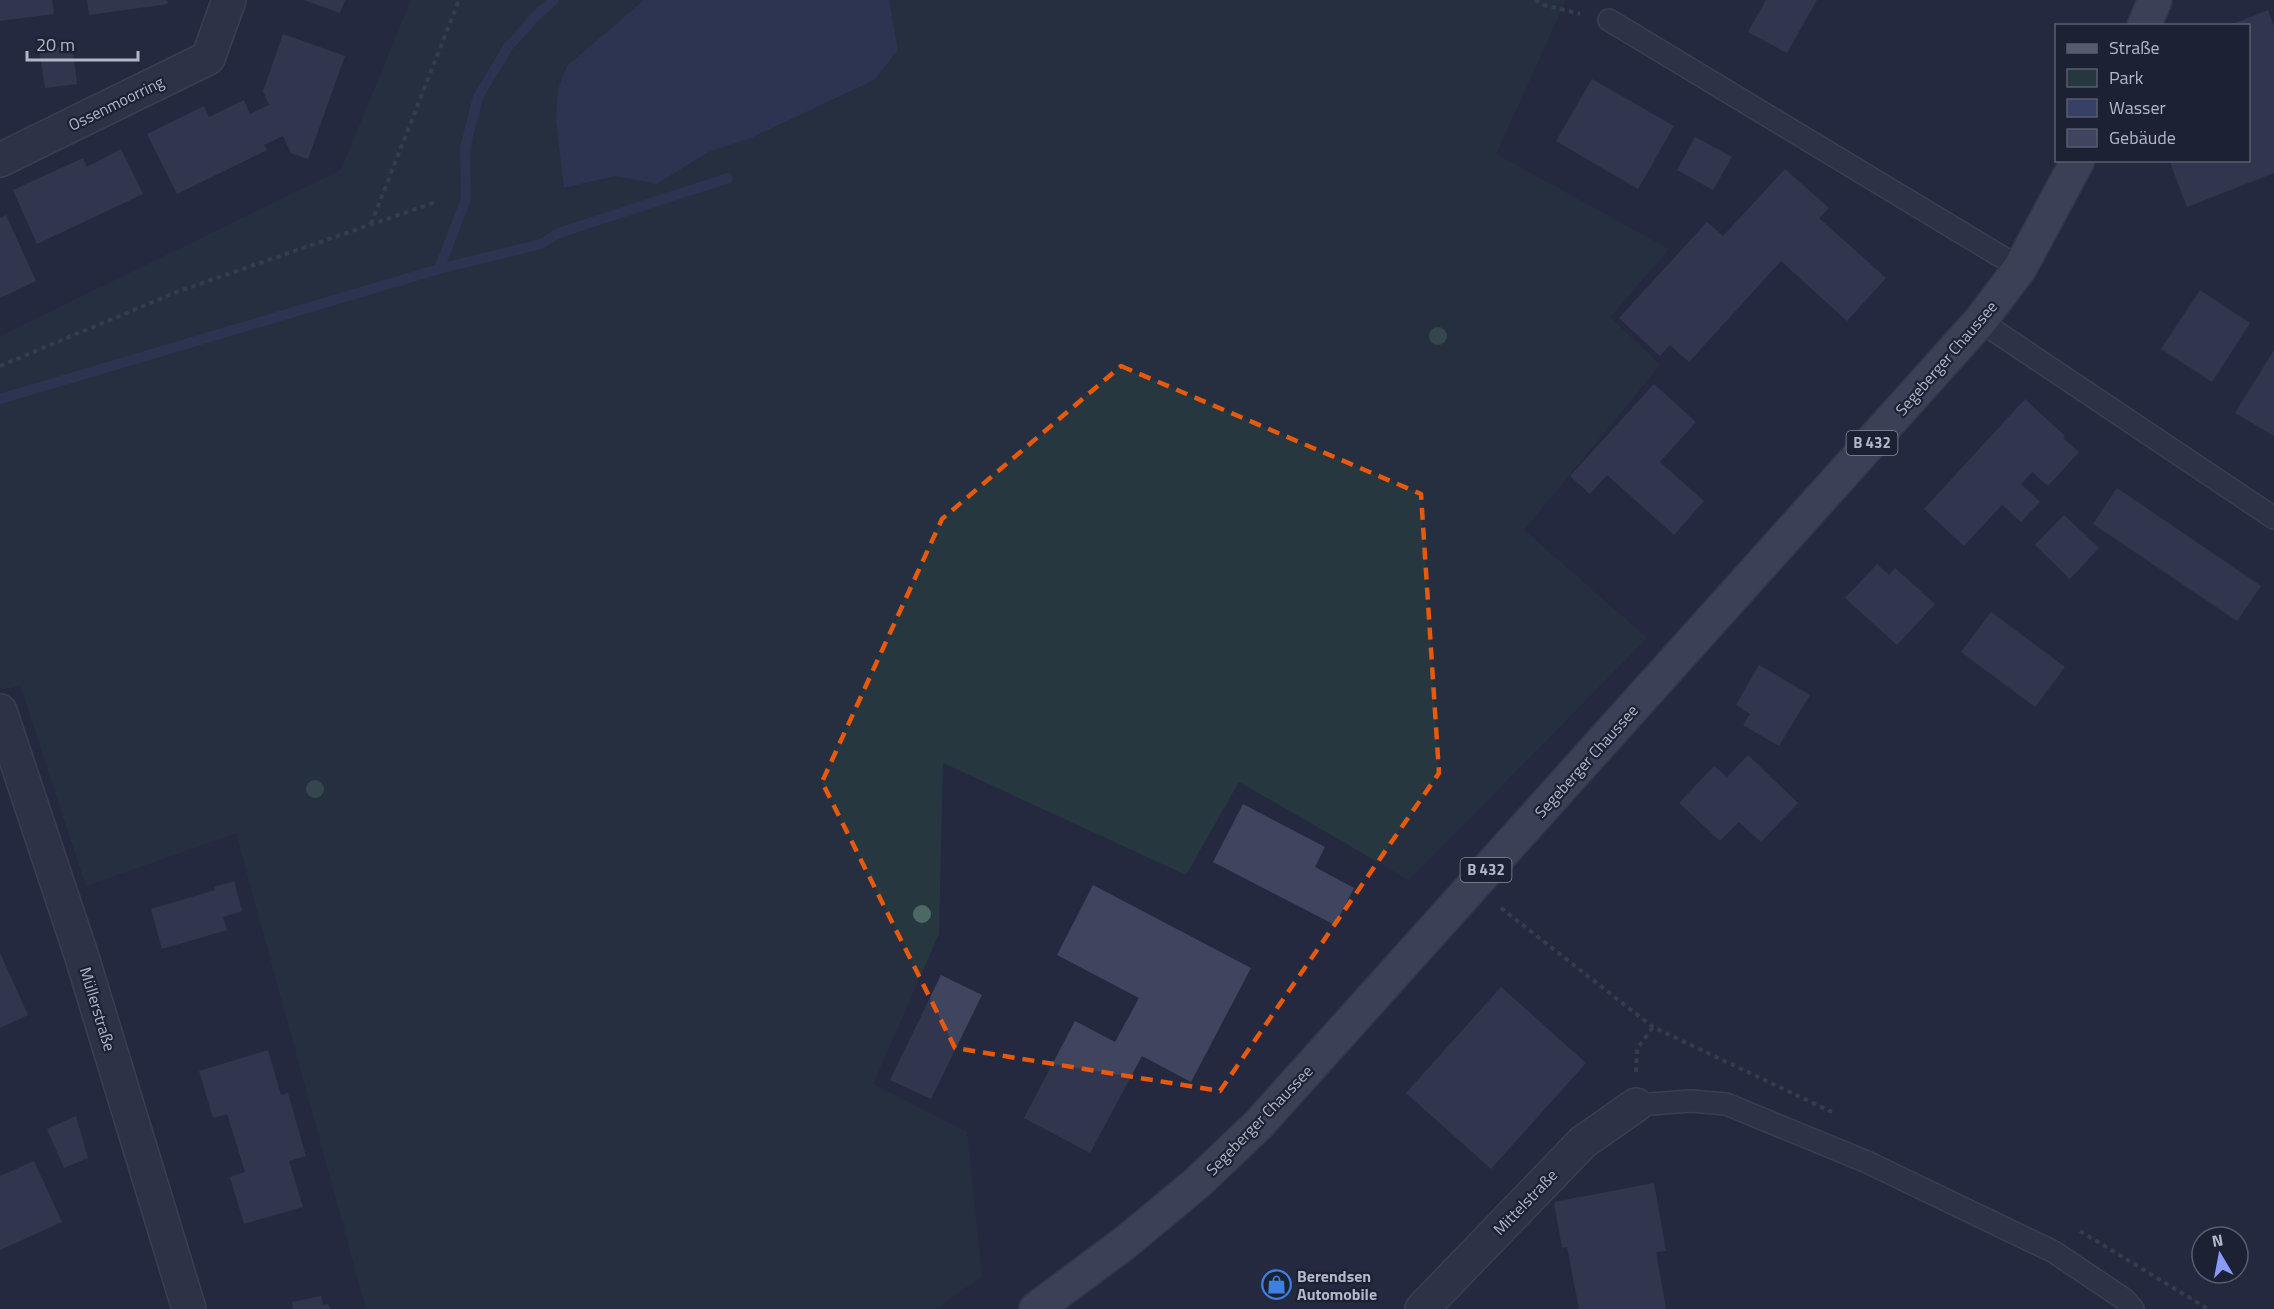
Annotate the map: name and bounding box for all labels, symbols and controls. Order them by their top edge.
scale bar [27,24,138,62]
legend [2055,24,2250,162]
text: 20 m [36,31,75,58]
text: Straße [2109,34,2160,61]
text: Park [2109,64,2144,91]
street label: Ossenmoorring [64,69,168,137]
text: Wasser [2109,94,2166,121]
text: Gebäude [2109,124,2176,151]
street label: Segeberger Chaussee [1889,295,2003,421]
road number: B 432 [1846,431,1898,455]
street label: Segeberger Chaussee [1529,699,1643,823]
road number: B 432 [1460,858,1512,882]
street label: Müllerstraße [74,964,122,1054]
street label: Segeberger Chaussee [1200,1059,1318,1181]
street label: Mittelstraße [1487,1164,1563,1240]
north arrow [2190,1225,2250,1285]
text: N [2210,1227,2225,1253]
place label: Berendsen Automobile [1297,1264,1377,1306]
shop icon: Berendsen Automobile [1260,1269,1292,1301]

